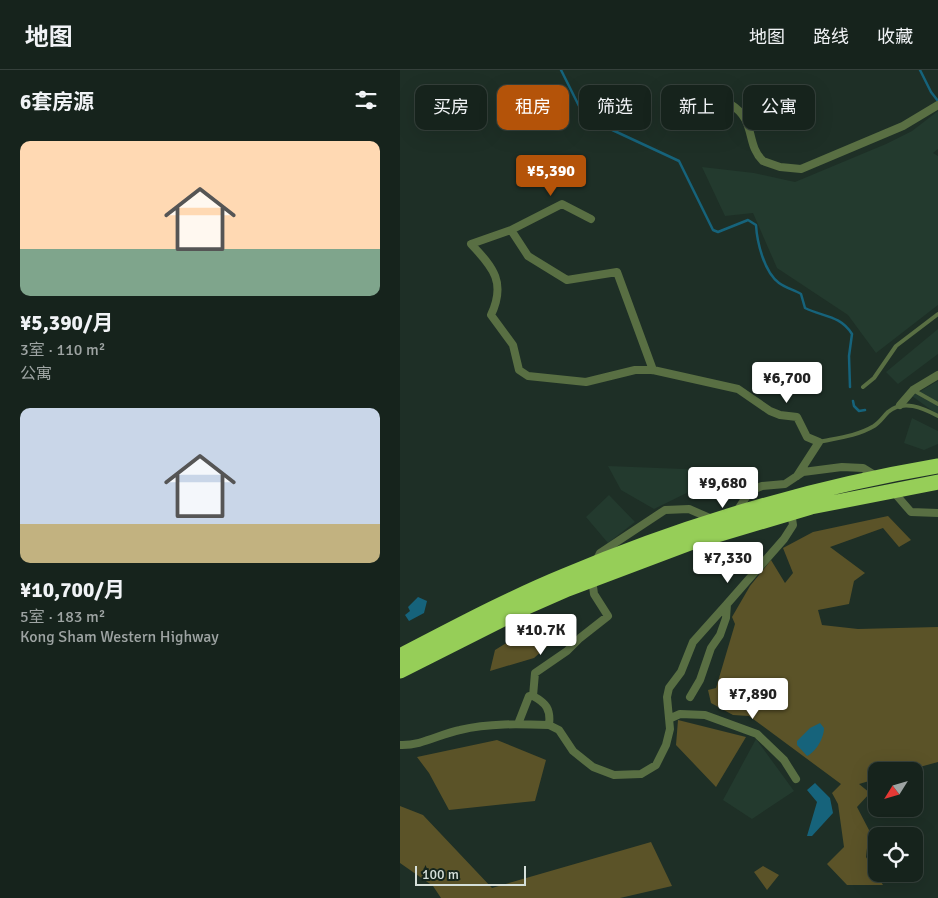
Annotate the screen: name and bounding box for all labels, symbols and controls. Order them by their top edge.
text: 地图 [25,22,73,52]
text: 地图 [749,26,785,48]
text: 路线 [813,26,849,48]
text: 收藏 [877,26,913,48]
chip: 买房 [415,85,487,130]
chip: 租房 [497,85,569,130]
chip: 筛选 [579,85,651,130]
chip: 新上 [661,85,733,130]
chip: 公寓 [743,85,815,130]
icon: filters [352,86,380,114]
text: 6套房源 [20,89,94,115]
pin: ¥5,390 [510,154,592,197]
text: ¥5,390 [527,161,575,181]
icon: home [155,174,245,264]
text: ¥5,390/月 [20,310,113,336]
text: 3室 · 110 m² [20,340,105,360]
pin: ¥6,700 [746,362,828,404]
text: 公寓 [20,364,52,384]
text: ¥6,700 [763,368,811,388]
icon: home [155,441,245,531]
pin: ¥9,680 [682,466,764,509]
text: ¥9,680 [699,473,747,493]
pin: ¥7,330 [687,542,769,584]
text: ¥7,330 [704,548,752,568]
text: ¥10,700/月 [20,577,125,603]
text: 5室 · 183 m² [20,607,105,627]
pin: ¥10.7K [500,614,582,656]
text: ¥10.7K [516,620,566,640]
text: Kong Sham Western Highway [20,627,219,647]
pin: ¥7,890 [712,678,794,720]
text: ¥7,890 [729,684,777,704]
north arrow [868,762,922,818]
map controls [868,762,923,882]
button: locate [868,827,923,882]
scale bar [415,863,526,886]
text: 100 m [422,866,459,883]

